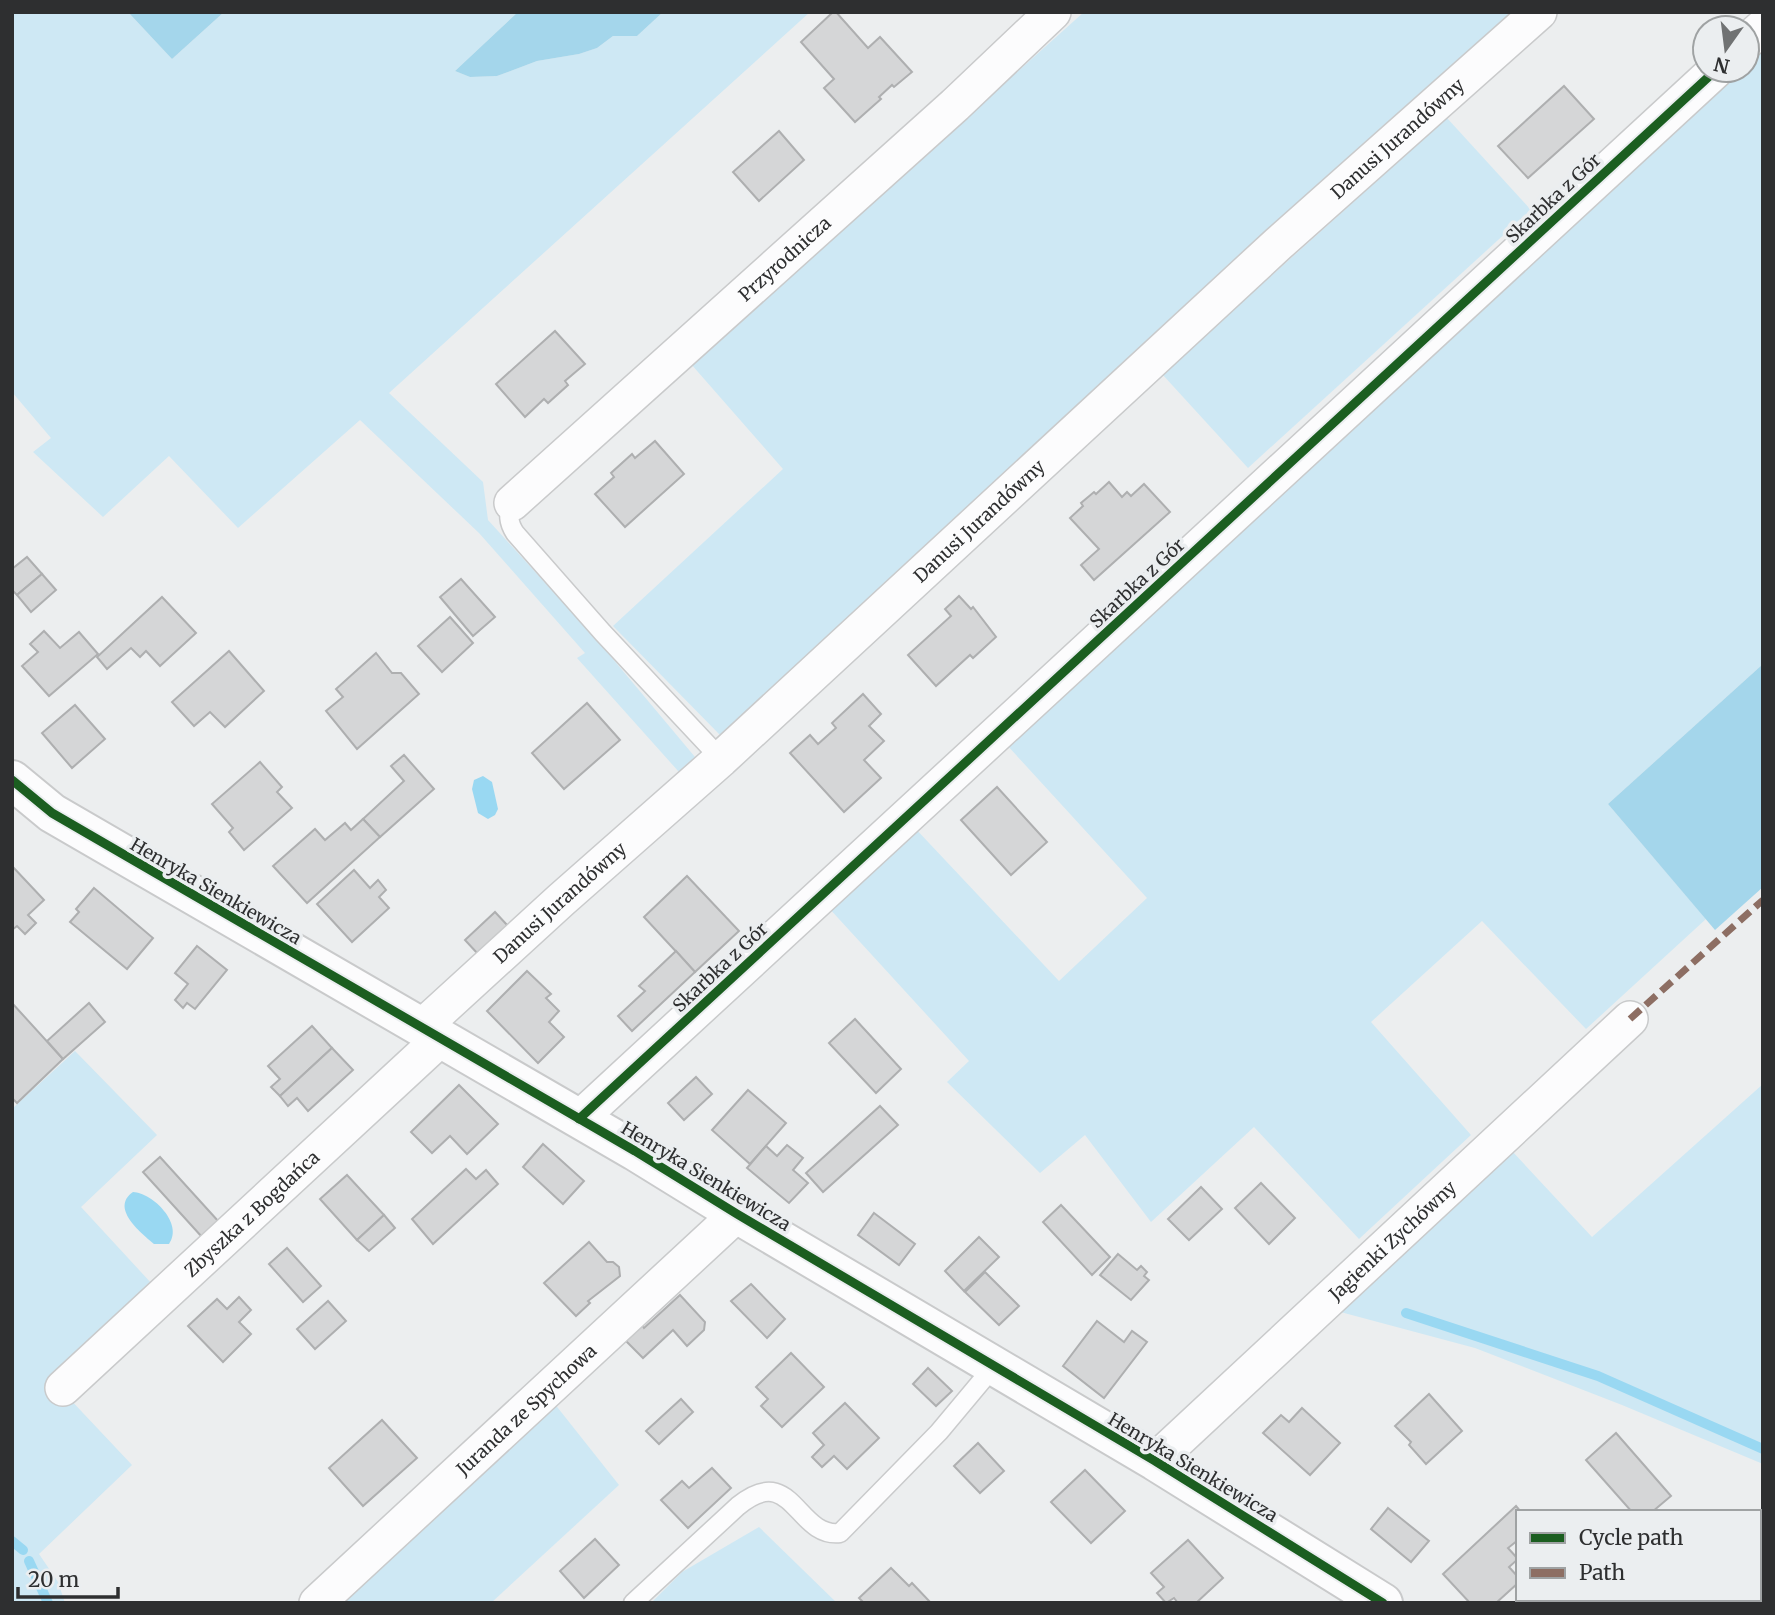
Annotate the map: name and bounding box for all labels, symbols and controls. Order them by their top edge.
north arrow [1691,14,1761,84]
text: N [1712,52,1732,79]
street label: Danusi Jurandówny [1326,73,1469,203]
street label: Skarbka z Gór [1501,148,1605,248]
street label: Przyrodnicza [733,211,835,306]
street label: Danusi Jurandówny [908,454,1050,587]
street label: Skarbka z Gór [1085,533,1189,633]
street label: Henryka Sienkiewicza [126,833,306,950]
street label: Danusi Jurandówny [488,836,631,968]
street label: Skarbka z Gór [668,917,772,1017]
street label: Henryka Sienkiewicza [617,1116,795,1236]
street label: Zbyszka z Bogdańca [179,1145,324,1282]
street label: Jagienki Zychówny [1323,1175,1461,1306]
street label: Juranda ze Spychowa [450,1339,601,1481]
street label: Henryka Sienkiewicza [1104,1407,1282,1527]
legend [1516,1510,1761,1601]
text: Cycle path [1579,1524,1683,1551]
scale bar [18,1556,117,1600]
text: Path [1579,1559,1625,1586]
text: 20 m [28,1566,80,1593]

